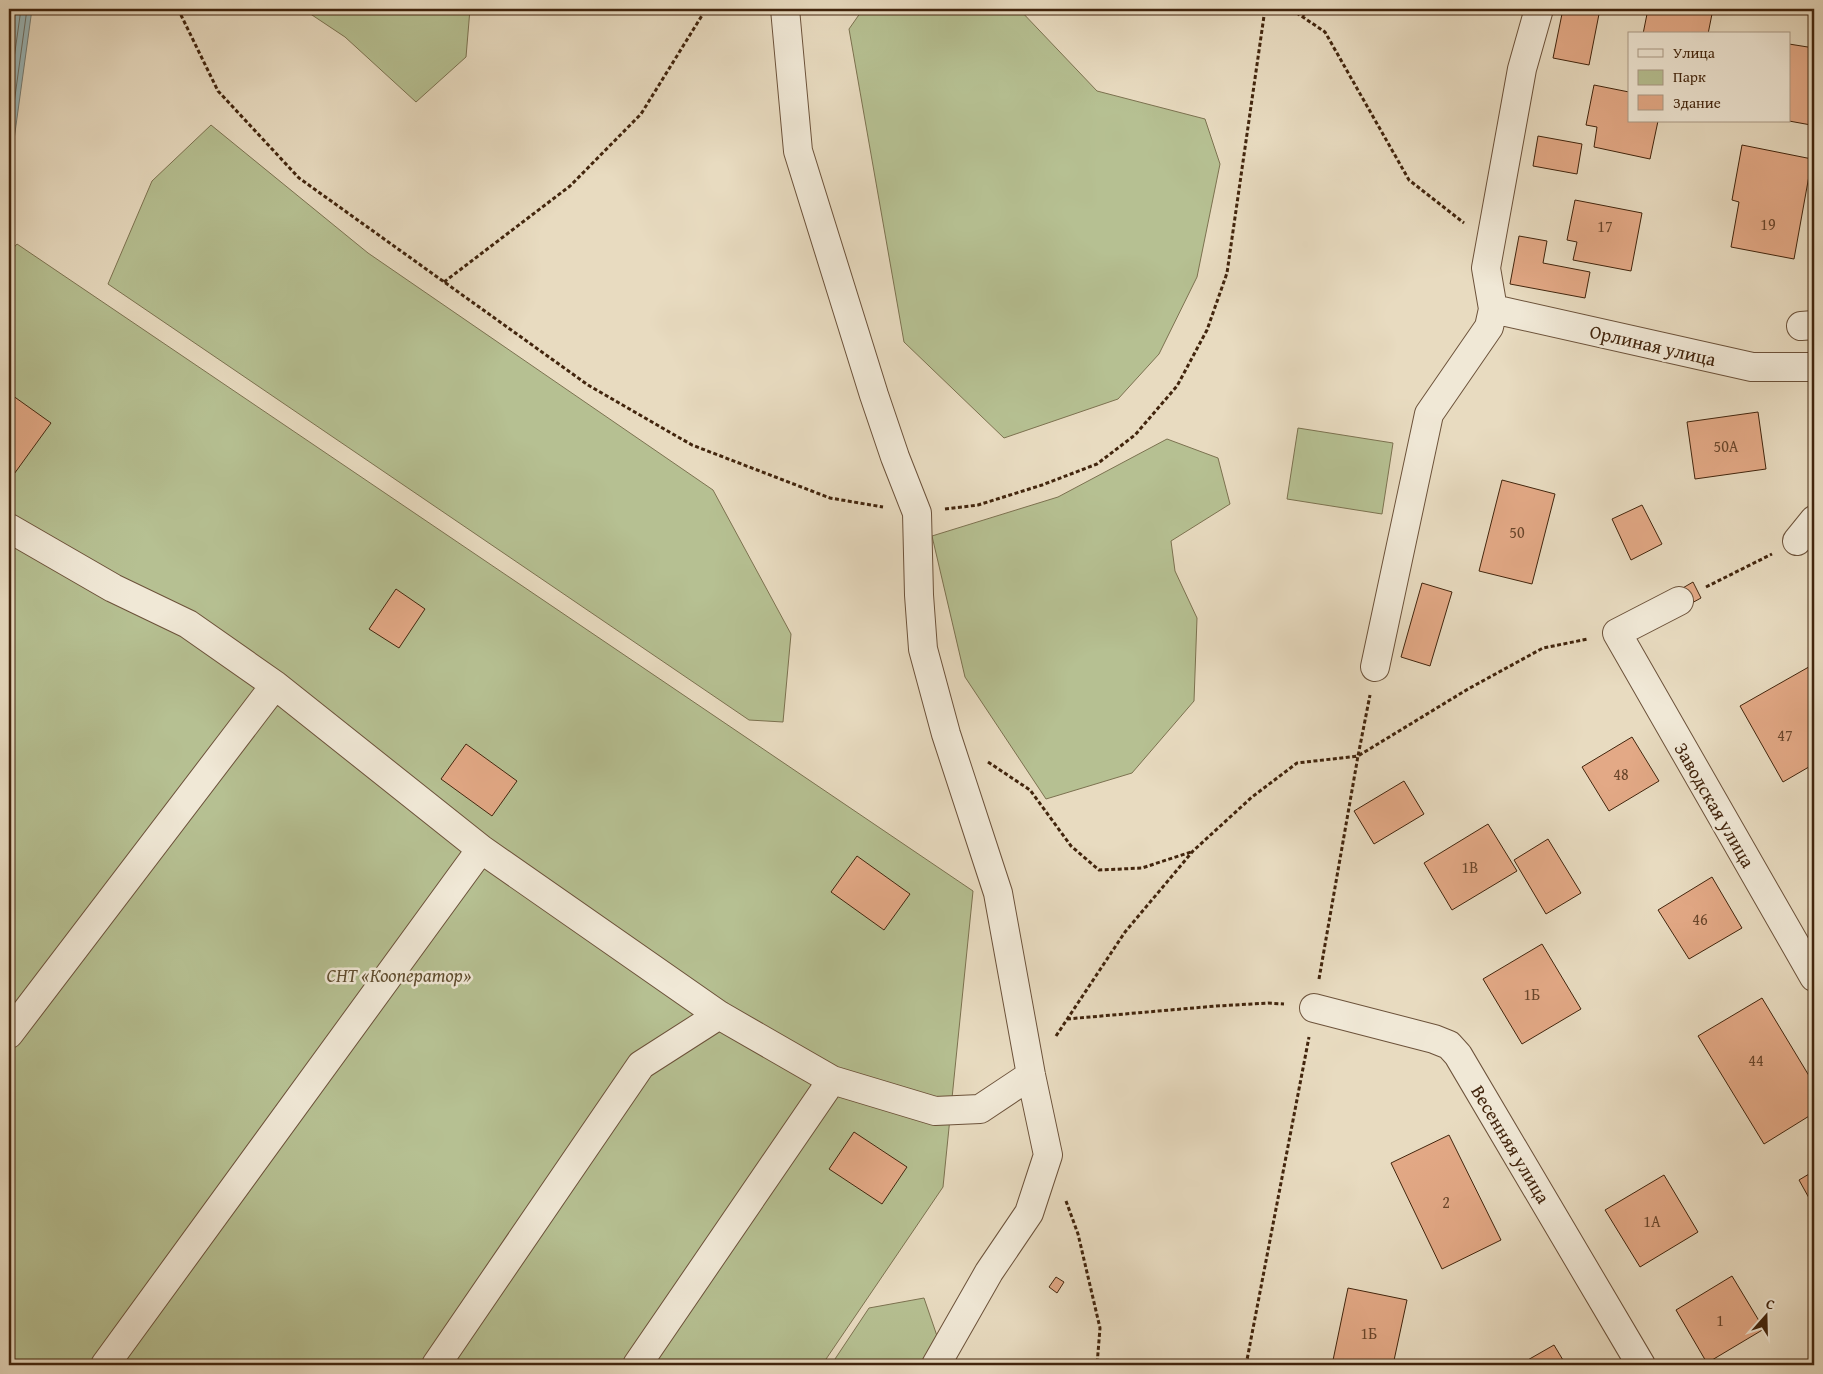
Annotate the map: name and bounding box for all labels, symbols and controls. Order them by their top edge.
legend [1628,32,1790,122]
text: Улица [1673,42,1716,63]
text: Парк [1673,66,1706,87]
text: Здание [1673,92,1721,113]
house number: 19 [1760,212,1776,236]
house number: 17 [1597,214,1613,238]
street label: Орлиная улица [1587,317,1719,373]
house number: 50А [1713,434,1739,458]
house number: 50 [1509,520,1525,544]
house number: 47 [1777,723,1793,747]
street label: Заводская улица [1668,737,1762,873]
house number: 48 [1613,762,1629,786]
house number: 1В [1462,855,1478,879]
house number: 46 [1692,907,1708,931]
park label: СНТ «Кооператор» [327,961,471,989]
house number: 1Б [1524,982,1540,1006]
house number: 44 [1748,1048,1764,1072]
street label: Весенняя улица [1465,1079,1557,1209]
house number: 2 [1442,1190,1450,1214]
house number: 1А [1643,1209,1661,1233]
north arrow [1740,1292,1790,1342]
text: С [1763,1293,1778,1315]
house number: 1 [1716,1308,1724,1332]
house number: 1Б [1361,1321,1377,1345]

